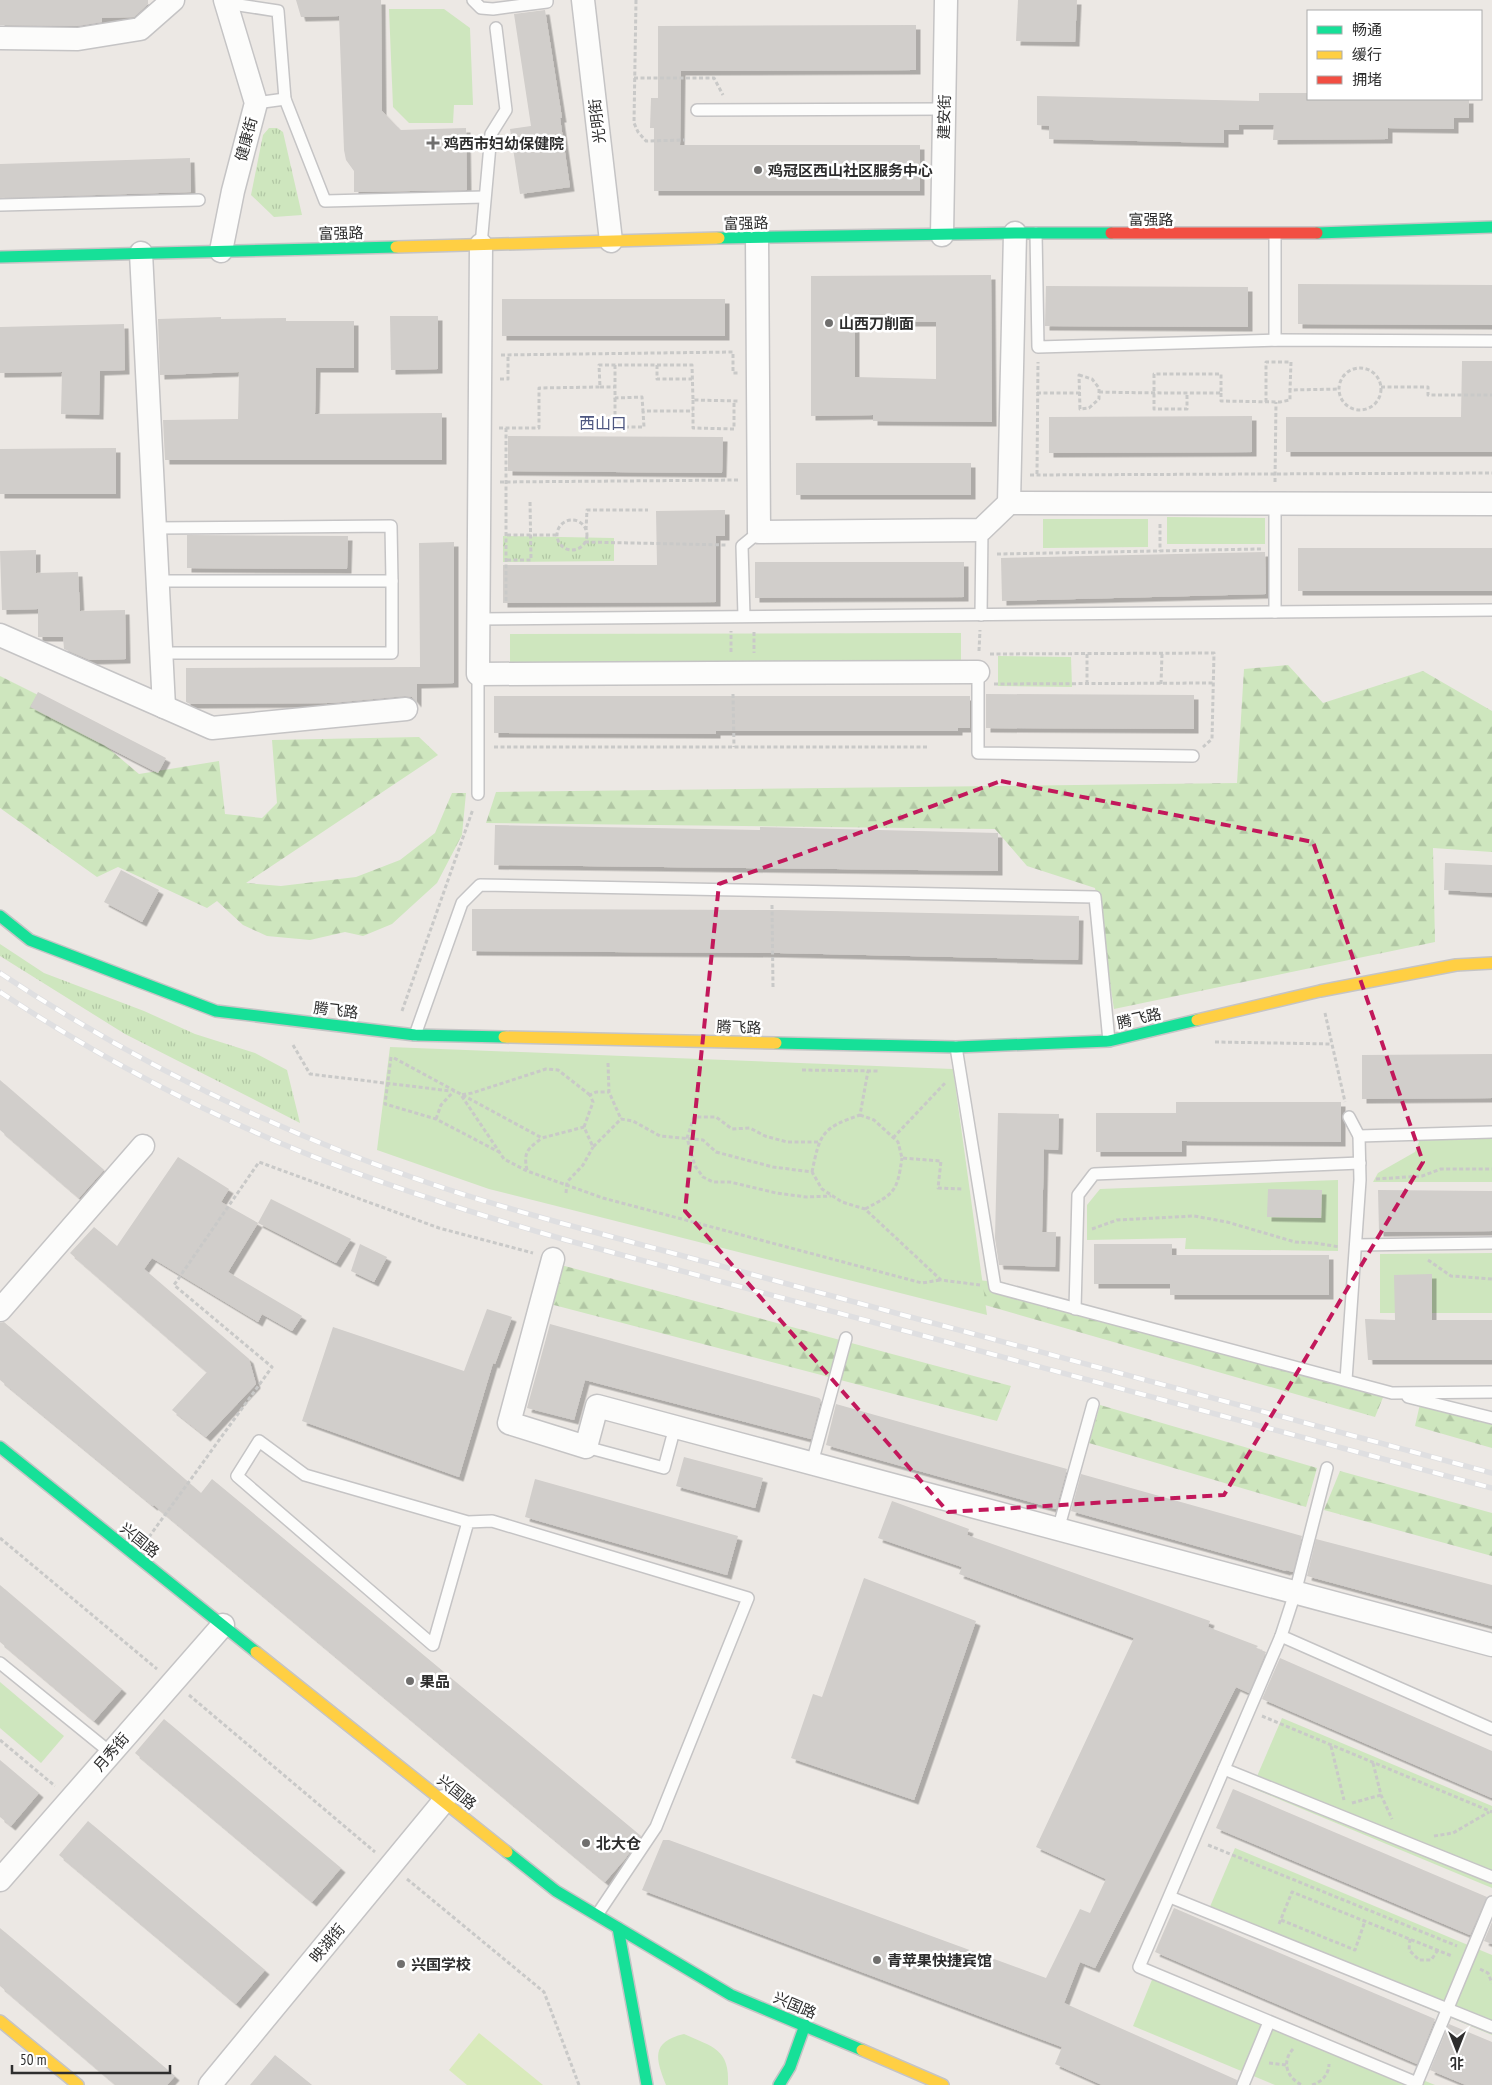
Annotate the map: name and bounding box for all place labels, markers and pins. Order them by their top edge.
place label: 鸡西市妇幼保健院 [444,134,564,153]
marker: 鸡西市妇幼保健院 [426,136,440,150]
place label: 鸡冠区西山社区服务中心 [768,161,933,180]
marker: 鸡冠区西山社区服务中心 [752,164,764,176]
place label: 山西刀削面 [839,314,914,333]
marker: 山西刀削面 [823,317,835,329]
place label: 果品 [420,1672,450,1691]
marker: 果品 [404,1675,416,1687]
place label: 北大仓 [596,1834,641,1853]
marker: 北大仓 [580,1837,592,1849]
place label: 青苹果快捷宾馆 [887,1951,992,1970]
marker: 青苹果快捷宾馆 [871,1954,883,1966]
place label: 兴国学校 [411,1955,471,1974]
marker: 兴国学校 [395,1958,407,1970]

